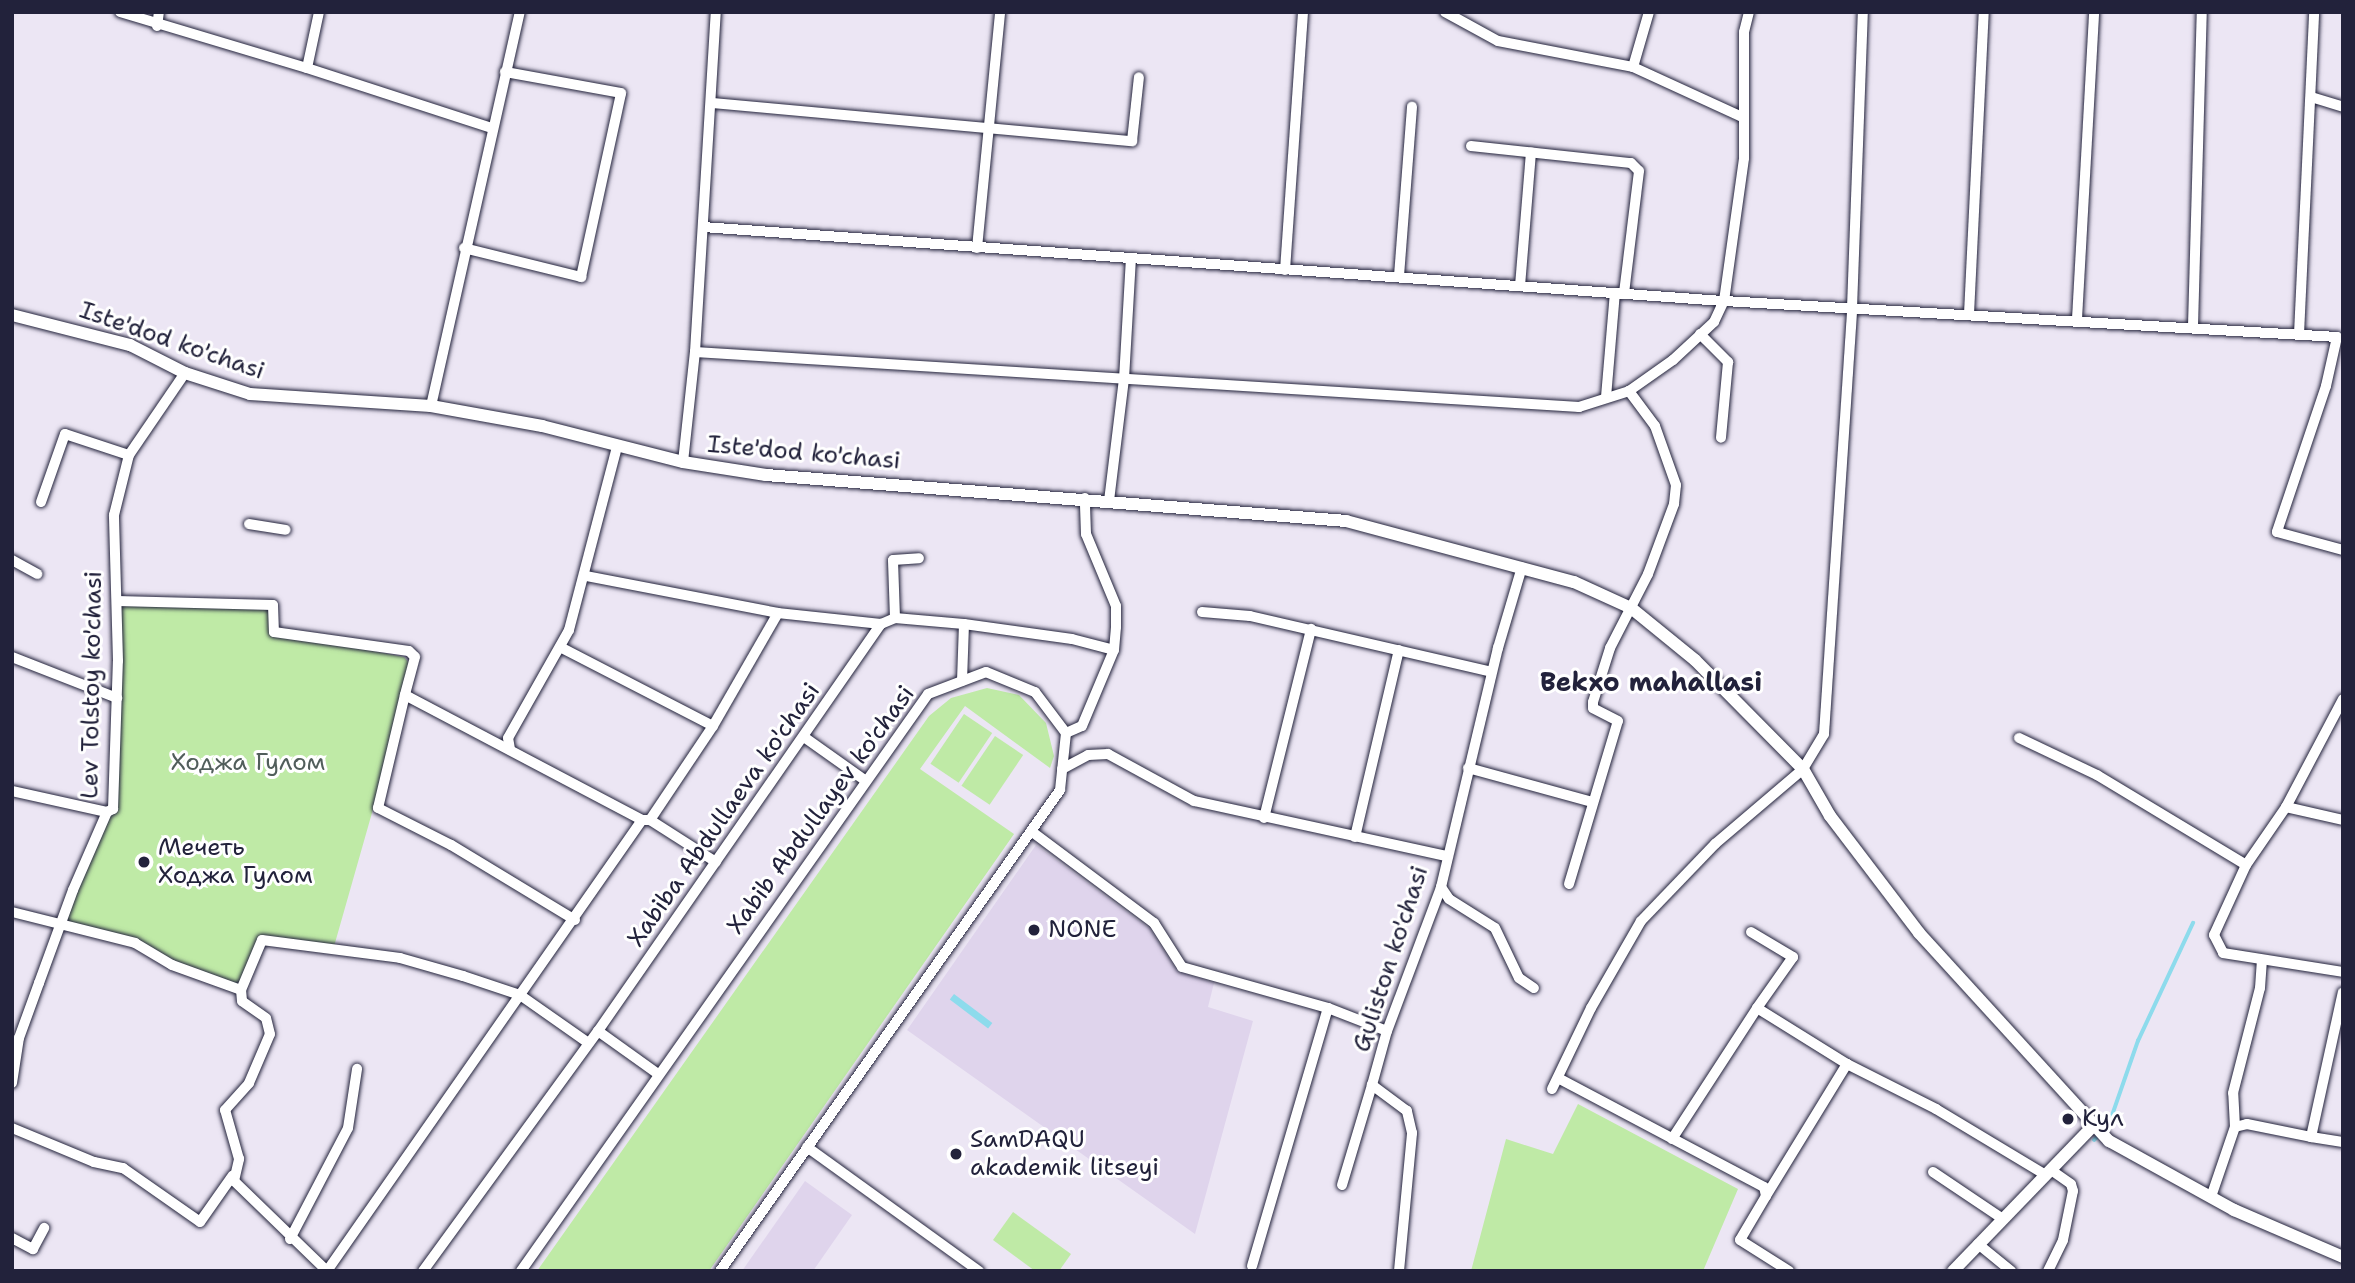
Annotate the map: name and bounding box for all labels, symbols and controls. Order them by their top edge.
street label: Iste'dod ko'chasi [76,296,268,386]
street label: Iste'dod ko'chasi [706,430,902,476]
street label: Lev Tolstoy ko'chasi [76,571,108,799]
district label: Bekxo mahallasi [1540,666,1762,698]
street label: Xabiba Abdullaeva ko'chasi [622,678,826,952]
street label: Xabib Abdullayev ko'chasi [721,680,921,940]
park label: Ходжа Гулом [171,749,325,777]
place label: Мечеть Ходжа Гулом [158,834,313,890]
marker: Мечеть Ходжа Гулом [136,854,152,870]
street label: Guliston ko'chasi [1347,862,1435,1056]
place label: NONE [1048,916,1117,944]
marker: NONE [1026,922,1042,938]
place label: Кул [2082,1105,2124,1133]
marker: Кул [2060,1111,2076,1127]
place label: SamDAQU akademik litseyi [970,1126,1159,1182]
marker: SamDAQU akademik litseyi [948,1146,964,1162]

